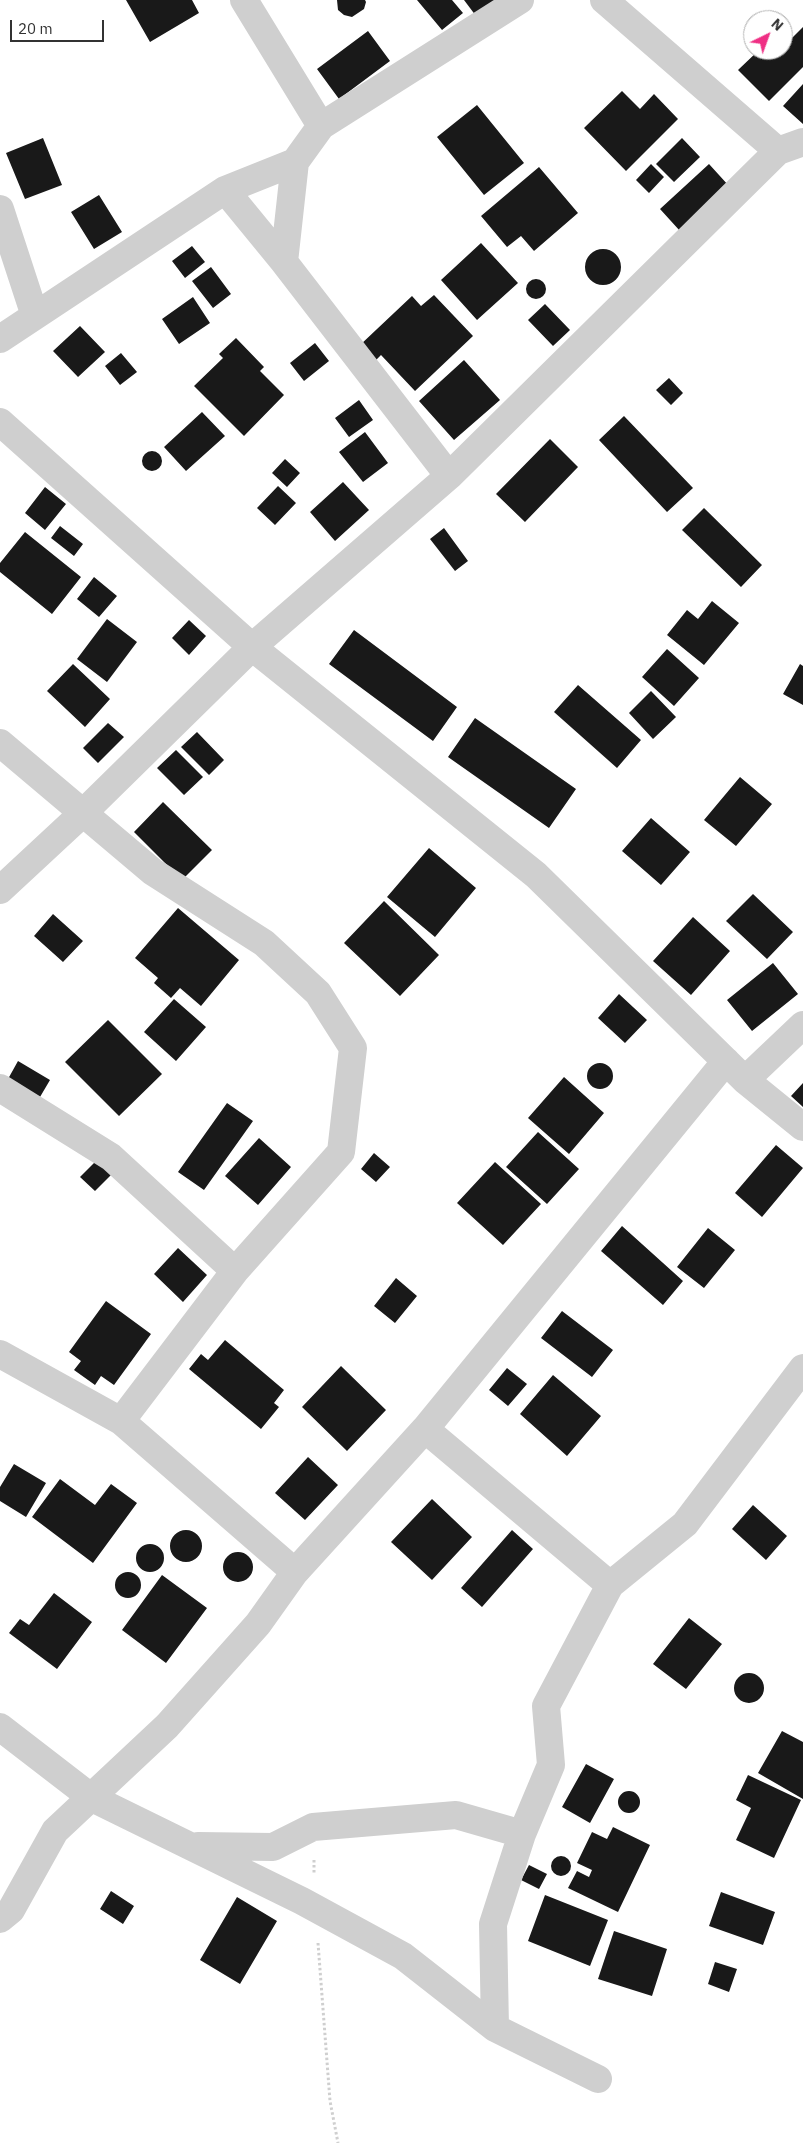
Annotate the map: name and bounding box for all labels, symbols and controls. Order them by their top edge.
scale bar [12,10,106,42]
north arrow [743,10,793,60]
text: N [768,15,787,35]
text: 20 m [18,19,53,38]

